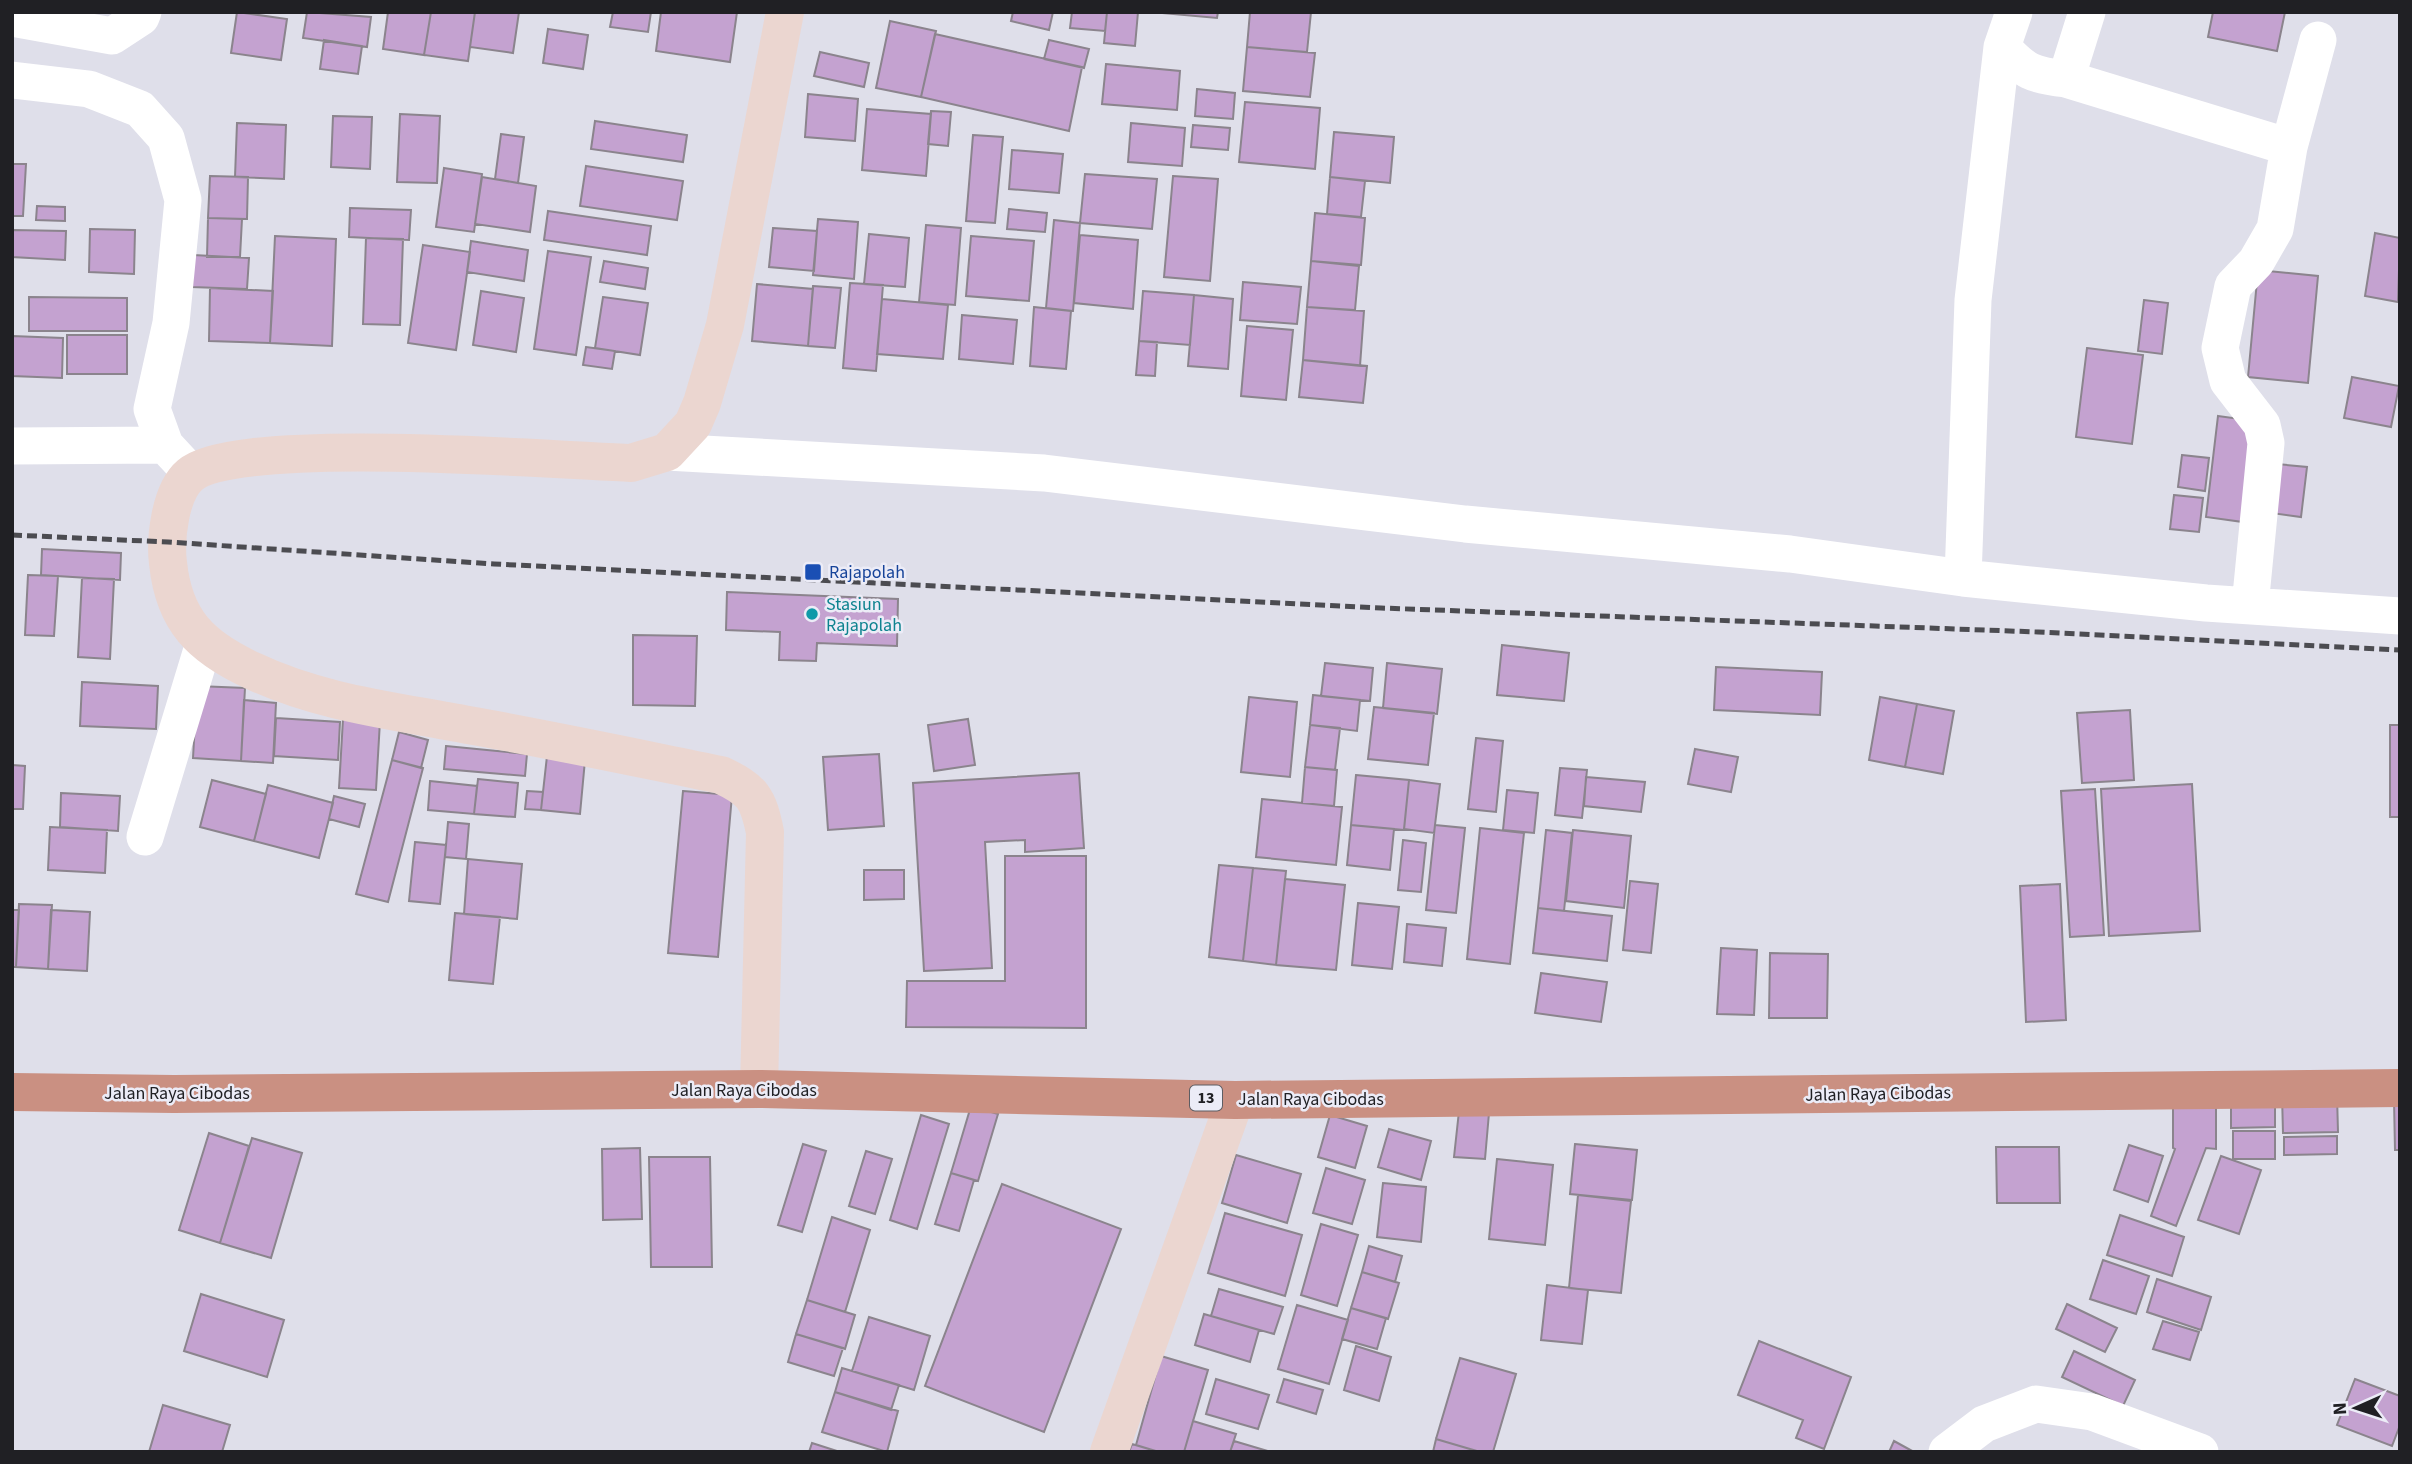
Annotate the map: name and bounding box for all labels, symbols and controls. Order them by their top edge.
place label: Rajapolah [829,560,905,585]
marker: Rajapolah [803,562,823,582]
place label: Stasiun Rajapolah [826,592,902,638]
marker: Stasiun Rajapolah [804,606,820,622]
street label: Jalan Raya Cibodas [671,1078,817,1103]
street label: Jalan Raya Cibodas [1805,1080,1951,1108]
street label: Jalan Raya Cibodas [104,1081,250,1106]
road number: 13 [1190,1086,1222,1110]
street label: Jalan Raya Cibodas [1238,1087,1384,1112]
north arrow [2321,1373,2391,1443]
text: N [2327,1402,2354,1416]

